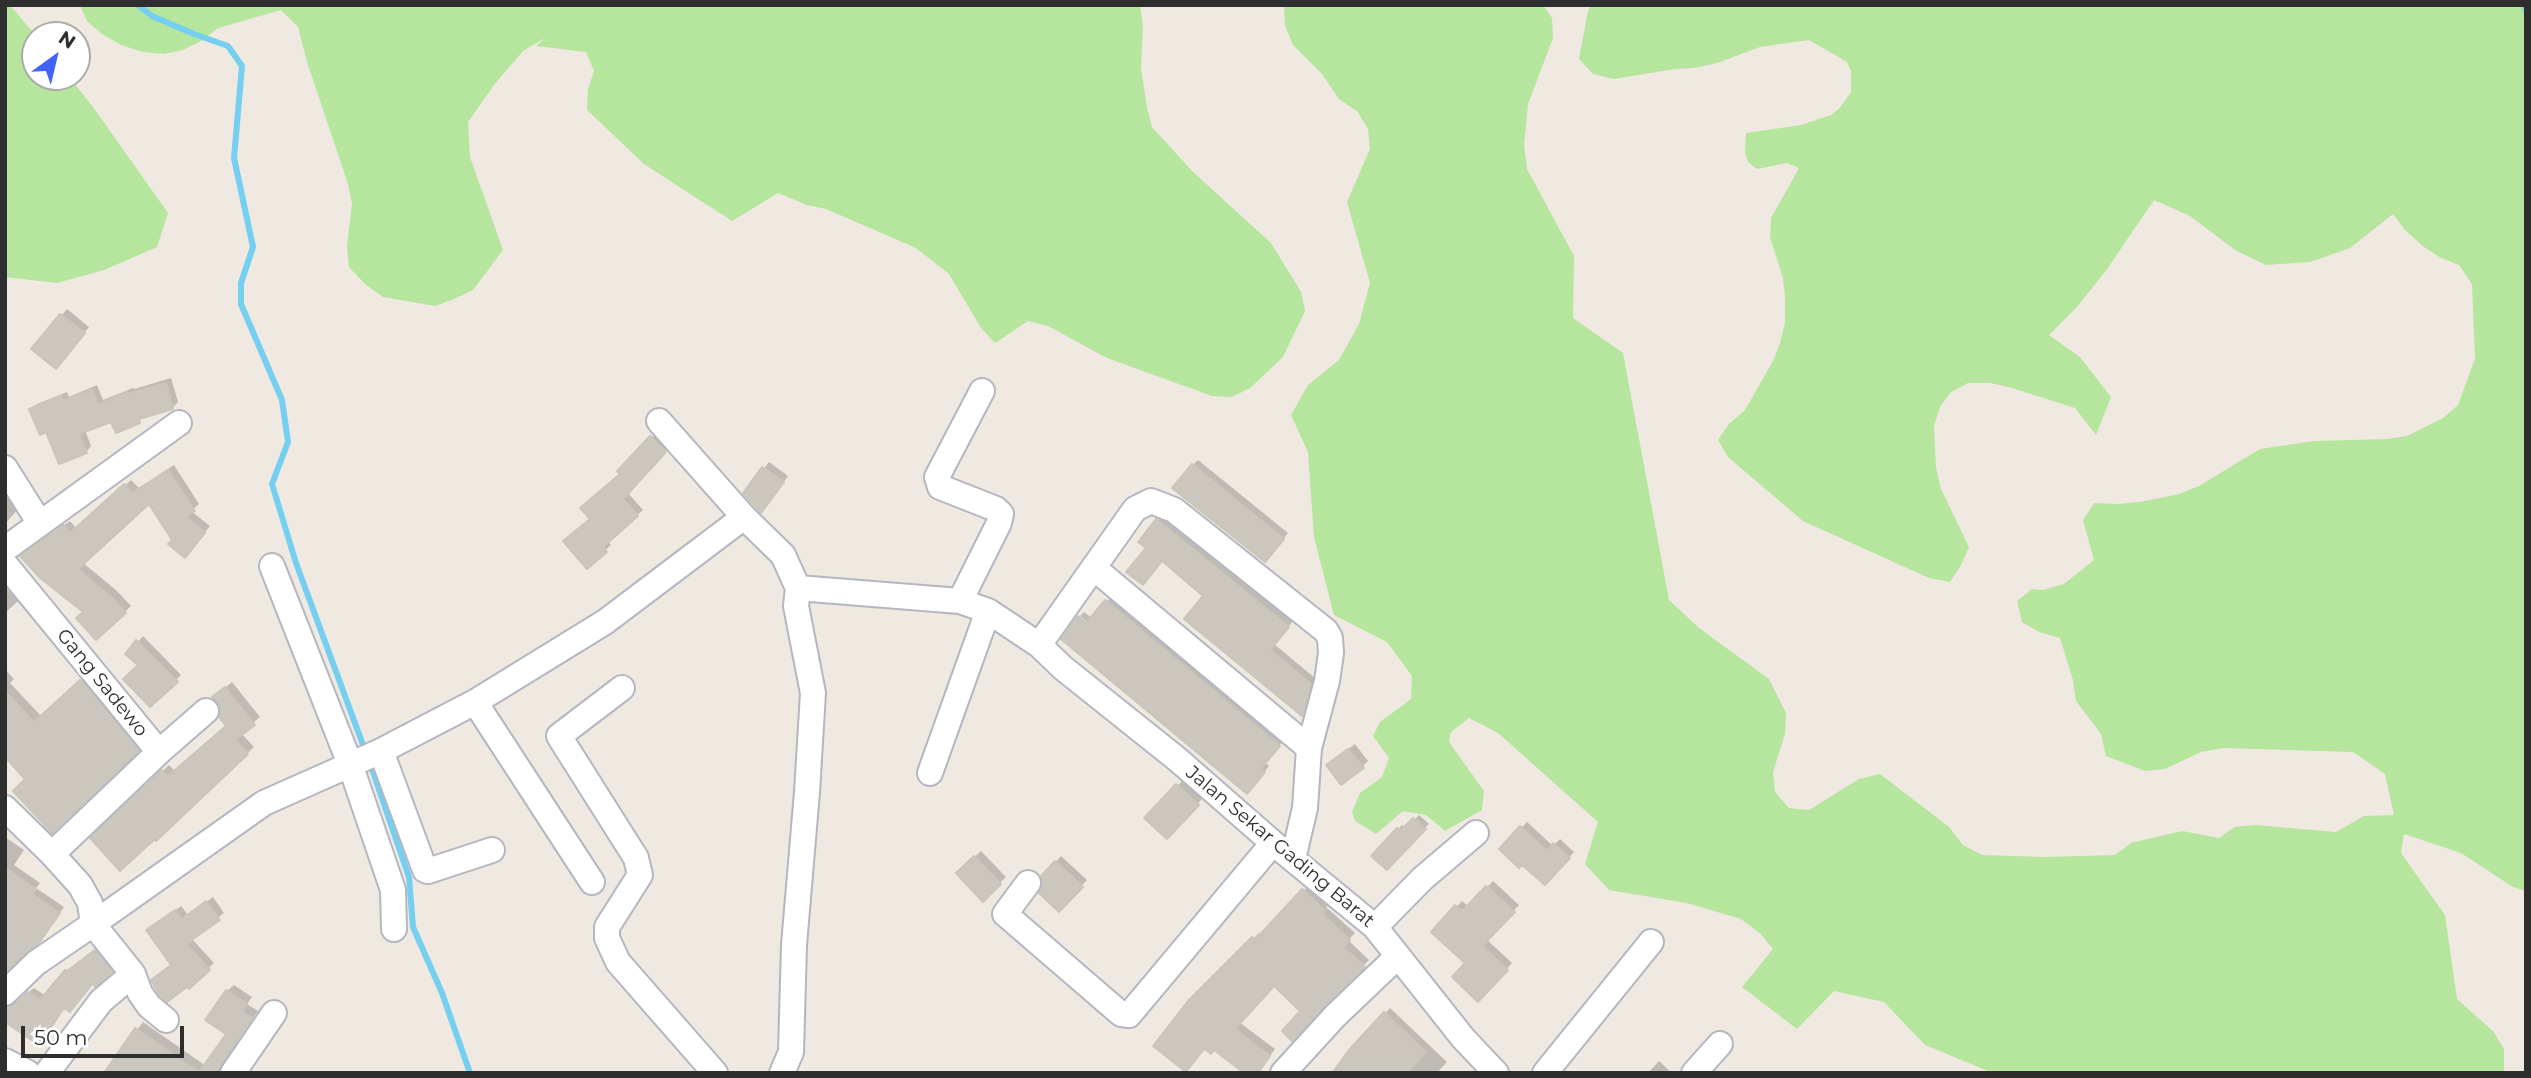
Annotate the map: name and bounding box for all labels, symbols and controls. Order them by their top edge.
north arrow [21,21,91,91]
text: N [54,26,80,54]
street label: Gang Sadewo [52,624,152,742]
street label: Jalan Sekar Gading Barat [1181,761,1379,933]
scale bar [24,1012,187,1056]
text: 50 m [34,1025,88,1050]

